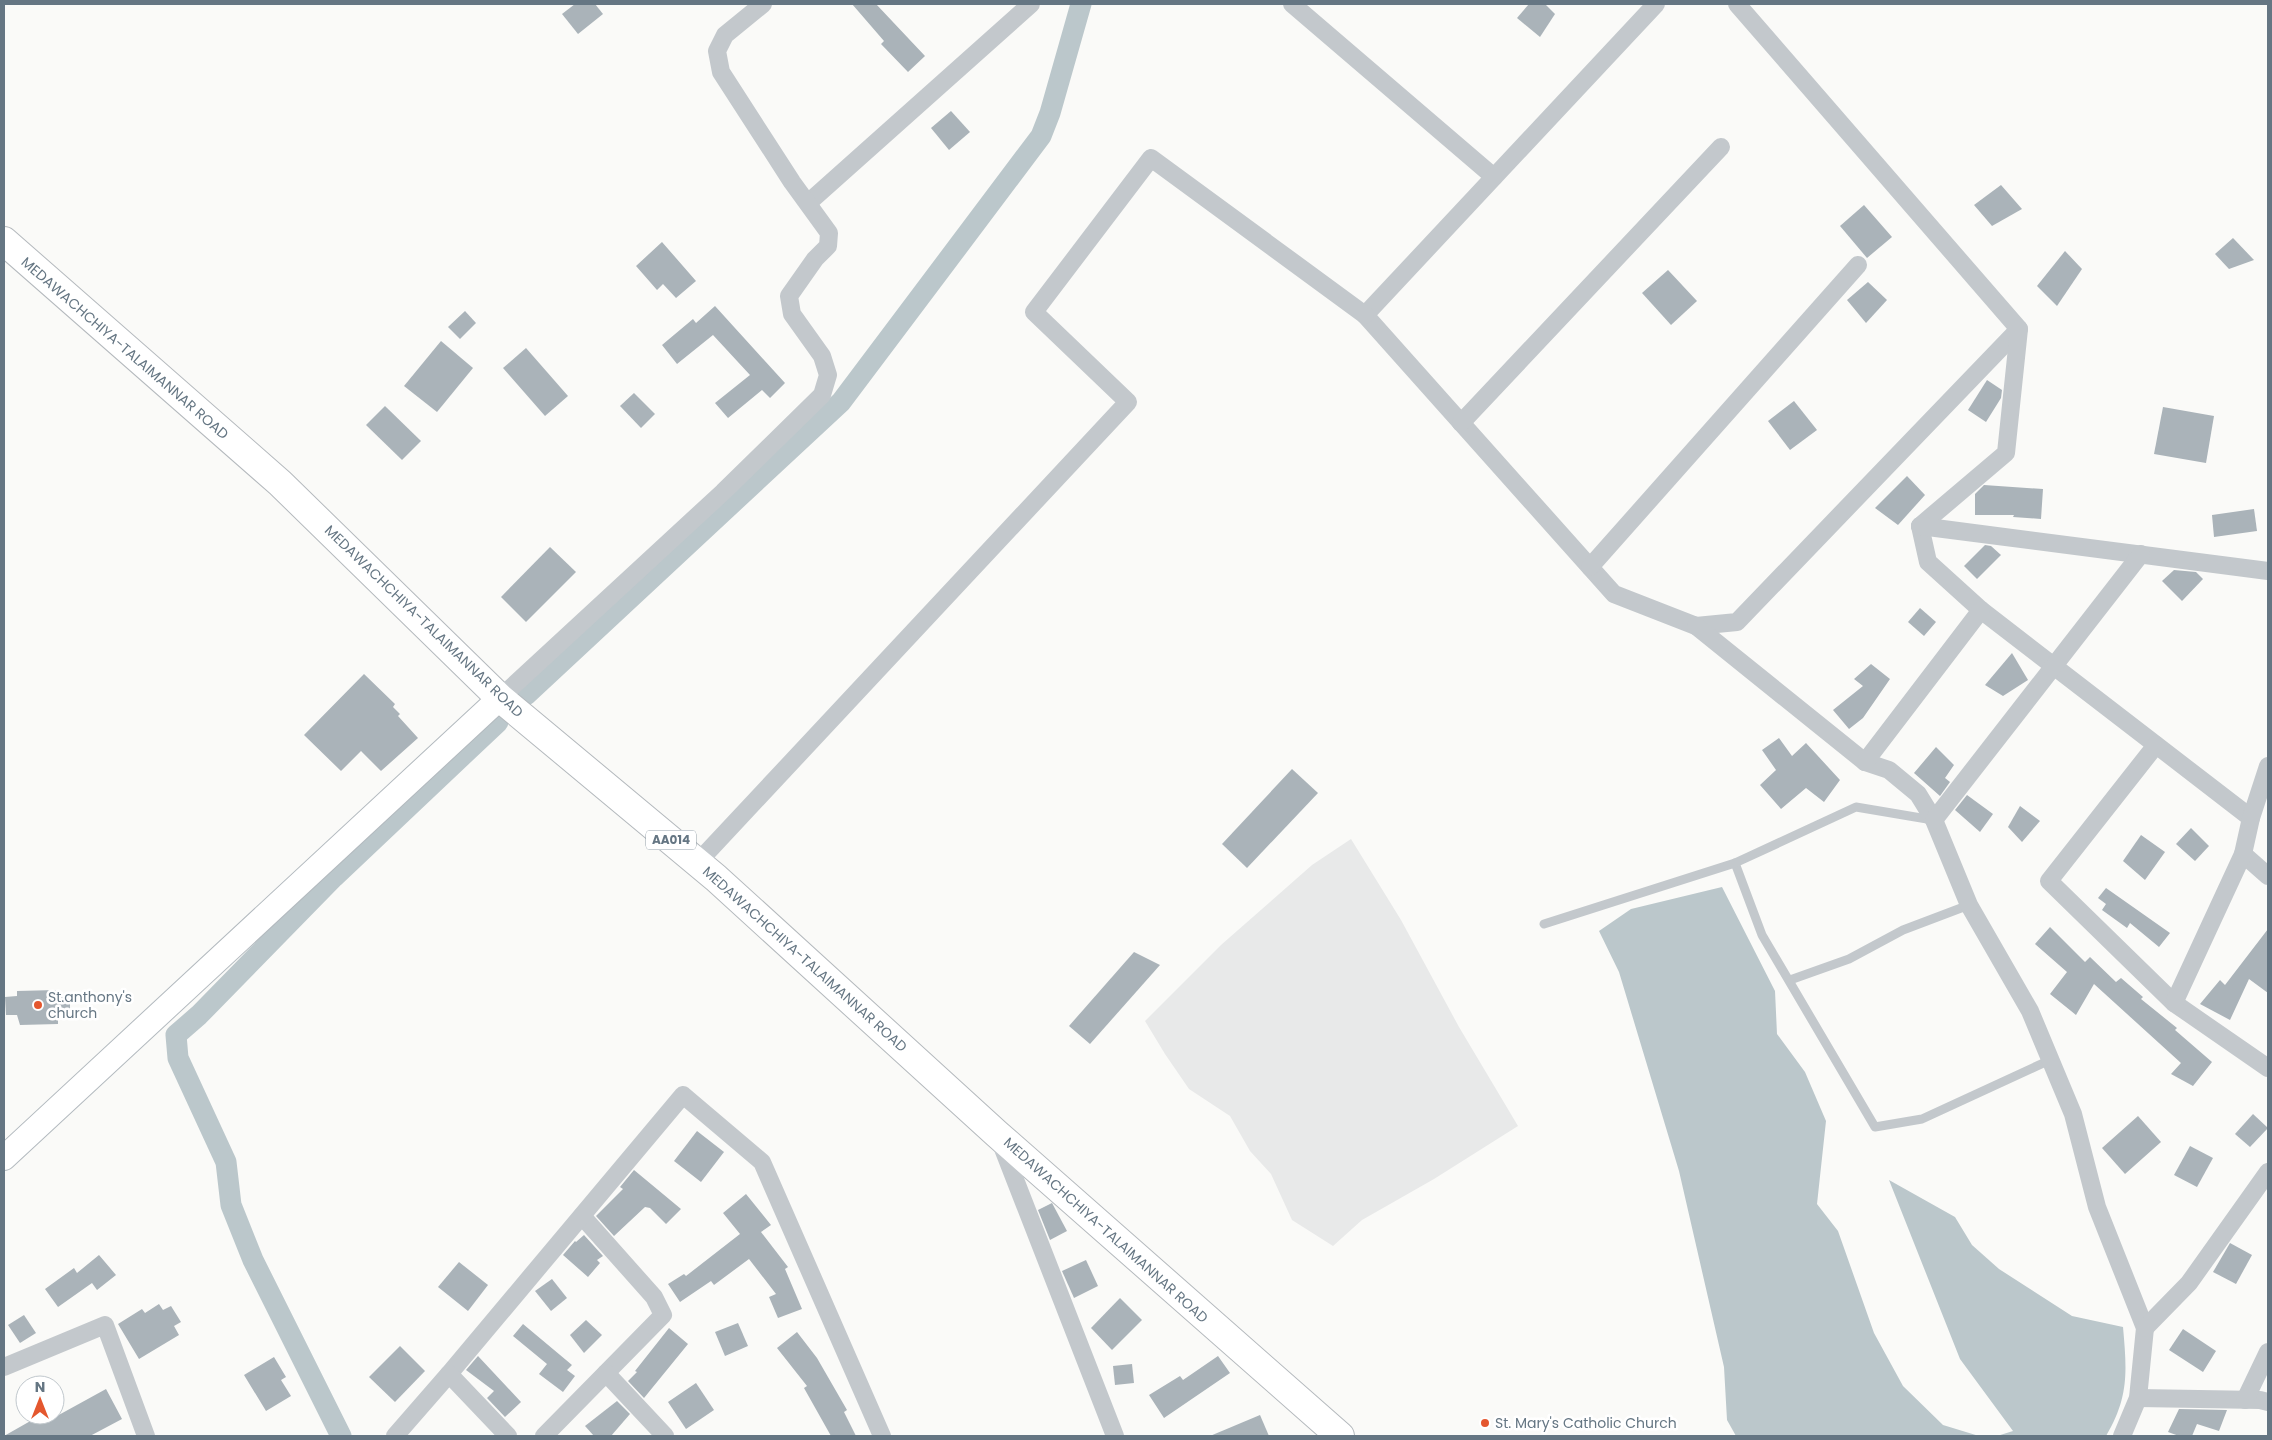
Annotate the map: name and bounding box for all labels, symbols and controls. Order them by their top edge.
street label: MEDAWACHCHIYA-TALAIMANNAR ROAD [17,252,233,444]
street label: MEDAWACHCHIYA-TALAIMANNAR ROAD [320,520,528,722]
road number: AA014 [646,830,696,850]
street label: MEDAWACHCHIYA-TALAIMANNAR ROAD [698,862,912,1057]
place label: St.anthony's church [48,987,132,1023]
marker: St.anthony's church [32,999,44,1011]
street label: MEDAWACHCHIYA-TALAIMANNAR ROAD [999,1133,1213,1328]
north arrow [15,1375,65,1425]
text: N [35,1377,45,1397]
place label: St. Mary's Catholic Church [1495,1413,1677,1433]
marker: St. Mary's Catholic Church [1479,1417,1491,1429]

